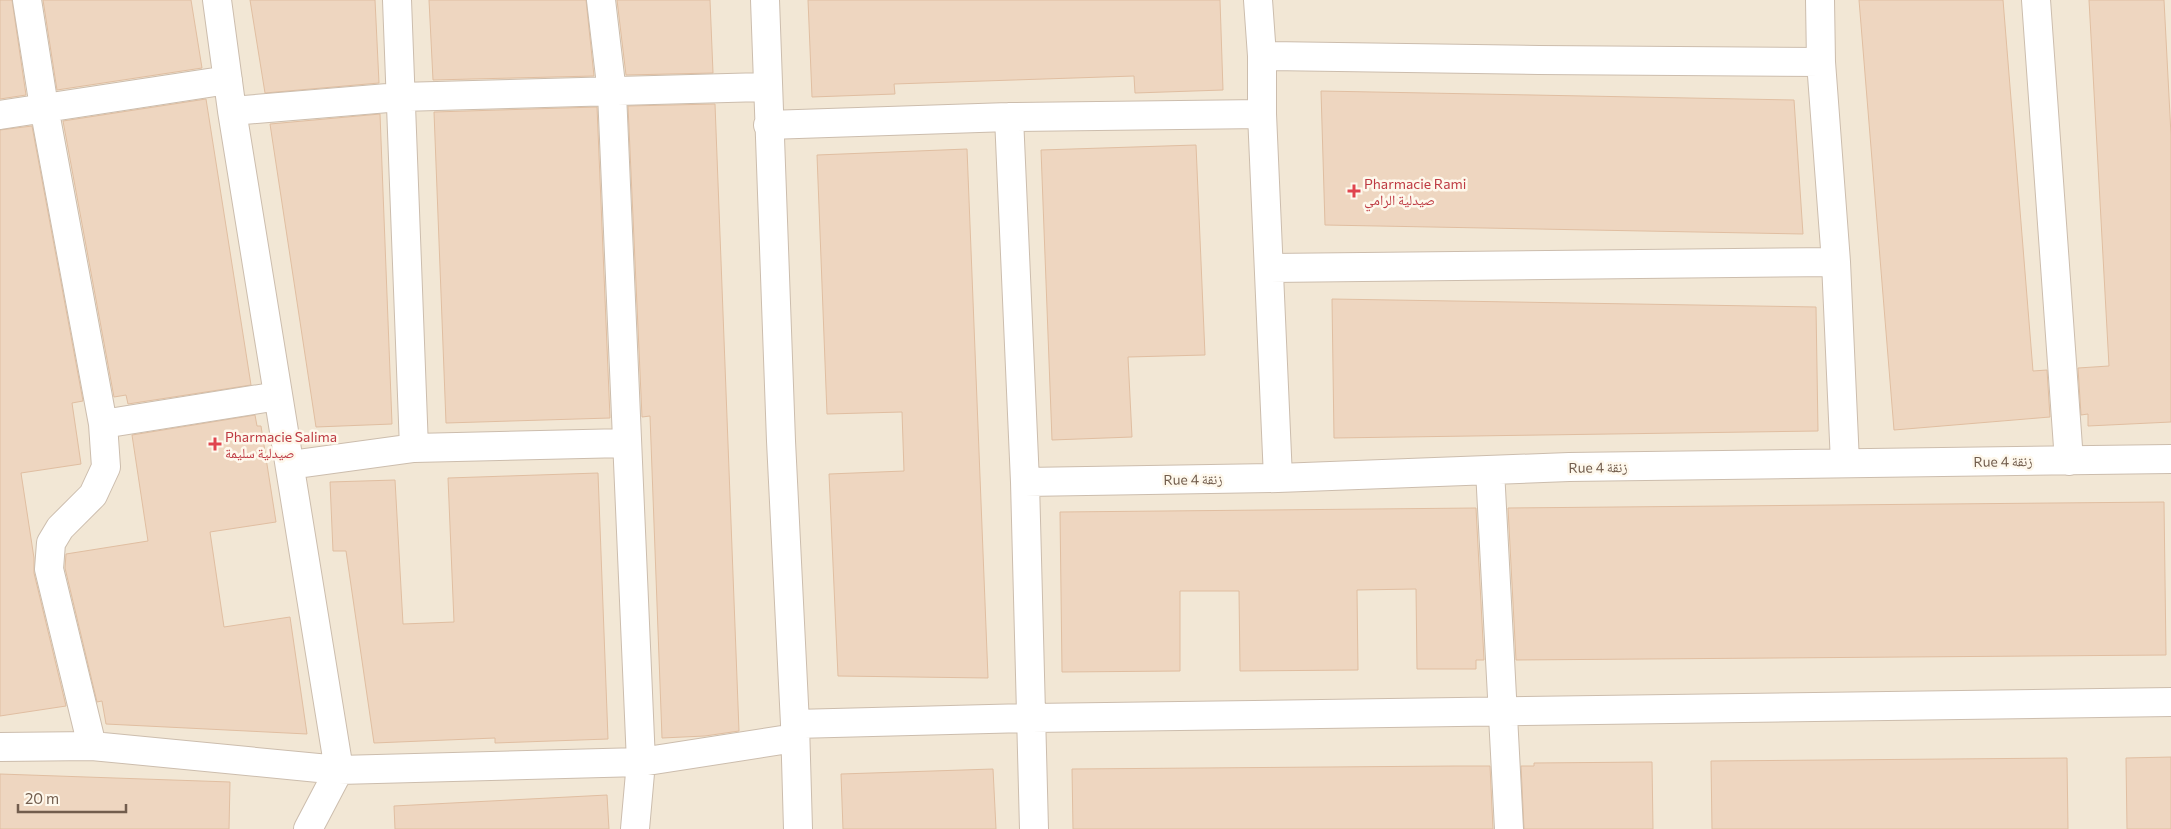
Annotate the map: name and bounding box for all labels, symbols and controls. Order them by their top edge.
place label: Pharmacie Rami صيدلية الرامي [1364,175,1466,211]
marker: Pharmacie Rami صيدلية الرامي [1348,185,1360,197]
place label: Pharmacie Salima صيدلية سليمة [225,428,337,461]
marker: Pharmacie Salima صيدلية سليمة [209,438,221,450]
street label: Rue 4 زنقة [1973,452,2033,471]
street label: Rue 4 زنقة [1568,458,1628,477]
street label: Rue 4 زنقة [1163,470,1223,489]
scale bar [18,782,125,814]
text: 20 m [25,789,59,807]

